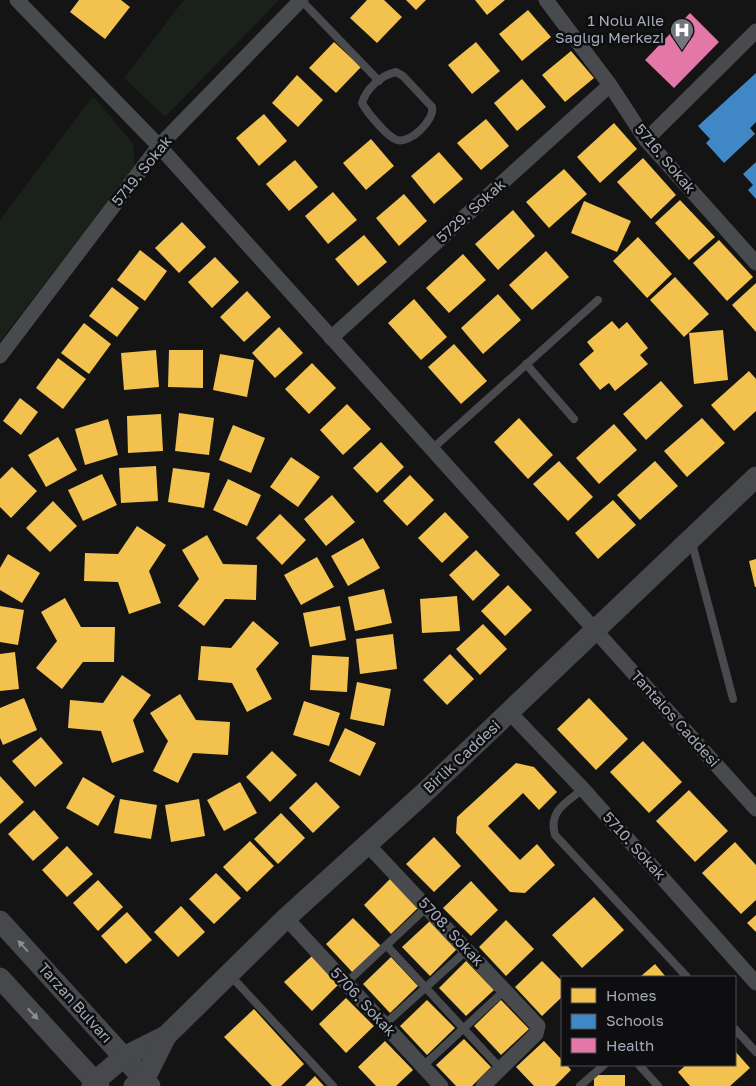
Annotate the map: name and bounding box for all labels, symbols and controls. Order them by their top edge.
place label: 1 Nolu Aile Sağlığı Merkezi [555,11,664,46]
hospital icon: 1 Nolu Aile Sağlığı Merkezi [669,17,695,51]
street label: 5716. Sokak [632,120,700,197]
street label: 5719. Sokak [107,131,175,209]
street label: 5729. Sokak [432,174,509,246]
street label: Tantalos Caddesi [628,667,724,770]
street label: Birlik Caddesi [419,716,504,797]
street label: 5710. Sokak [599,808,670,883]
street label: 5708. Sokak [415,893,488,970]
one-way arrow [18,940,29,953]
street label: Tarzan Bulvarı [35,959,116,1046]
street label: 5706. Sokak [327,963,400,1040]
legend [561,976,736,1066]
text: Homes [606,986,656,1004]
one-way arrow [27,1008,39,1020]
text: Schools [606,1011,664,1029]
text: Health [606,1036,654,1054]

